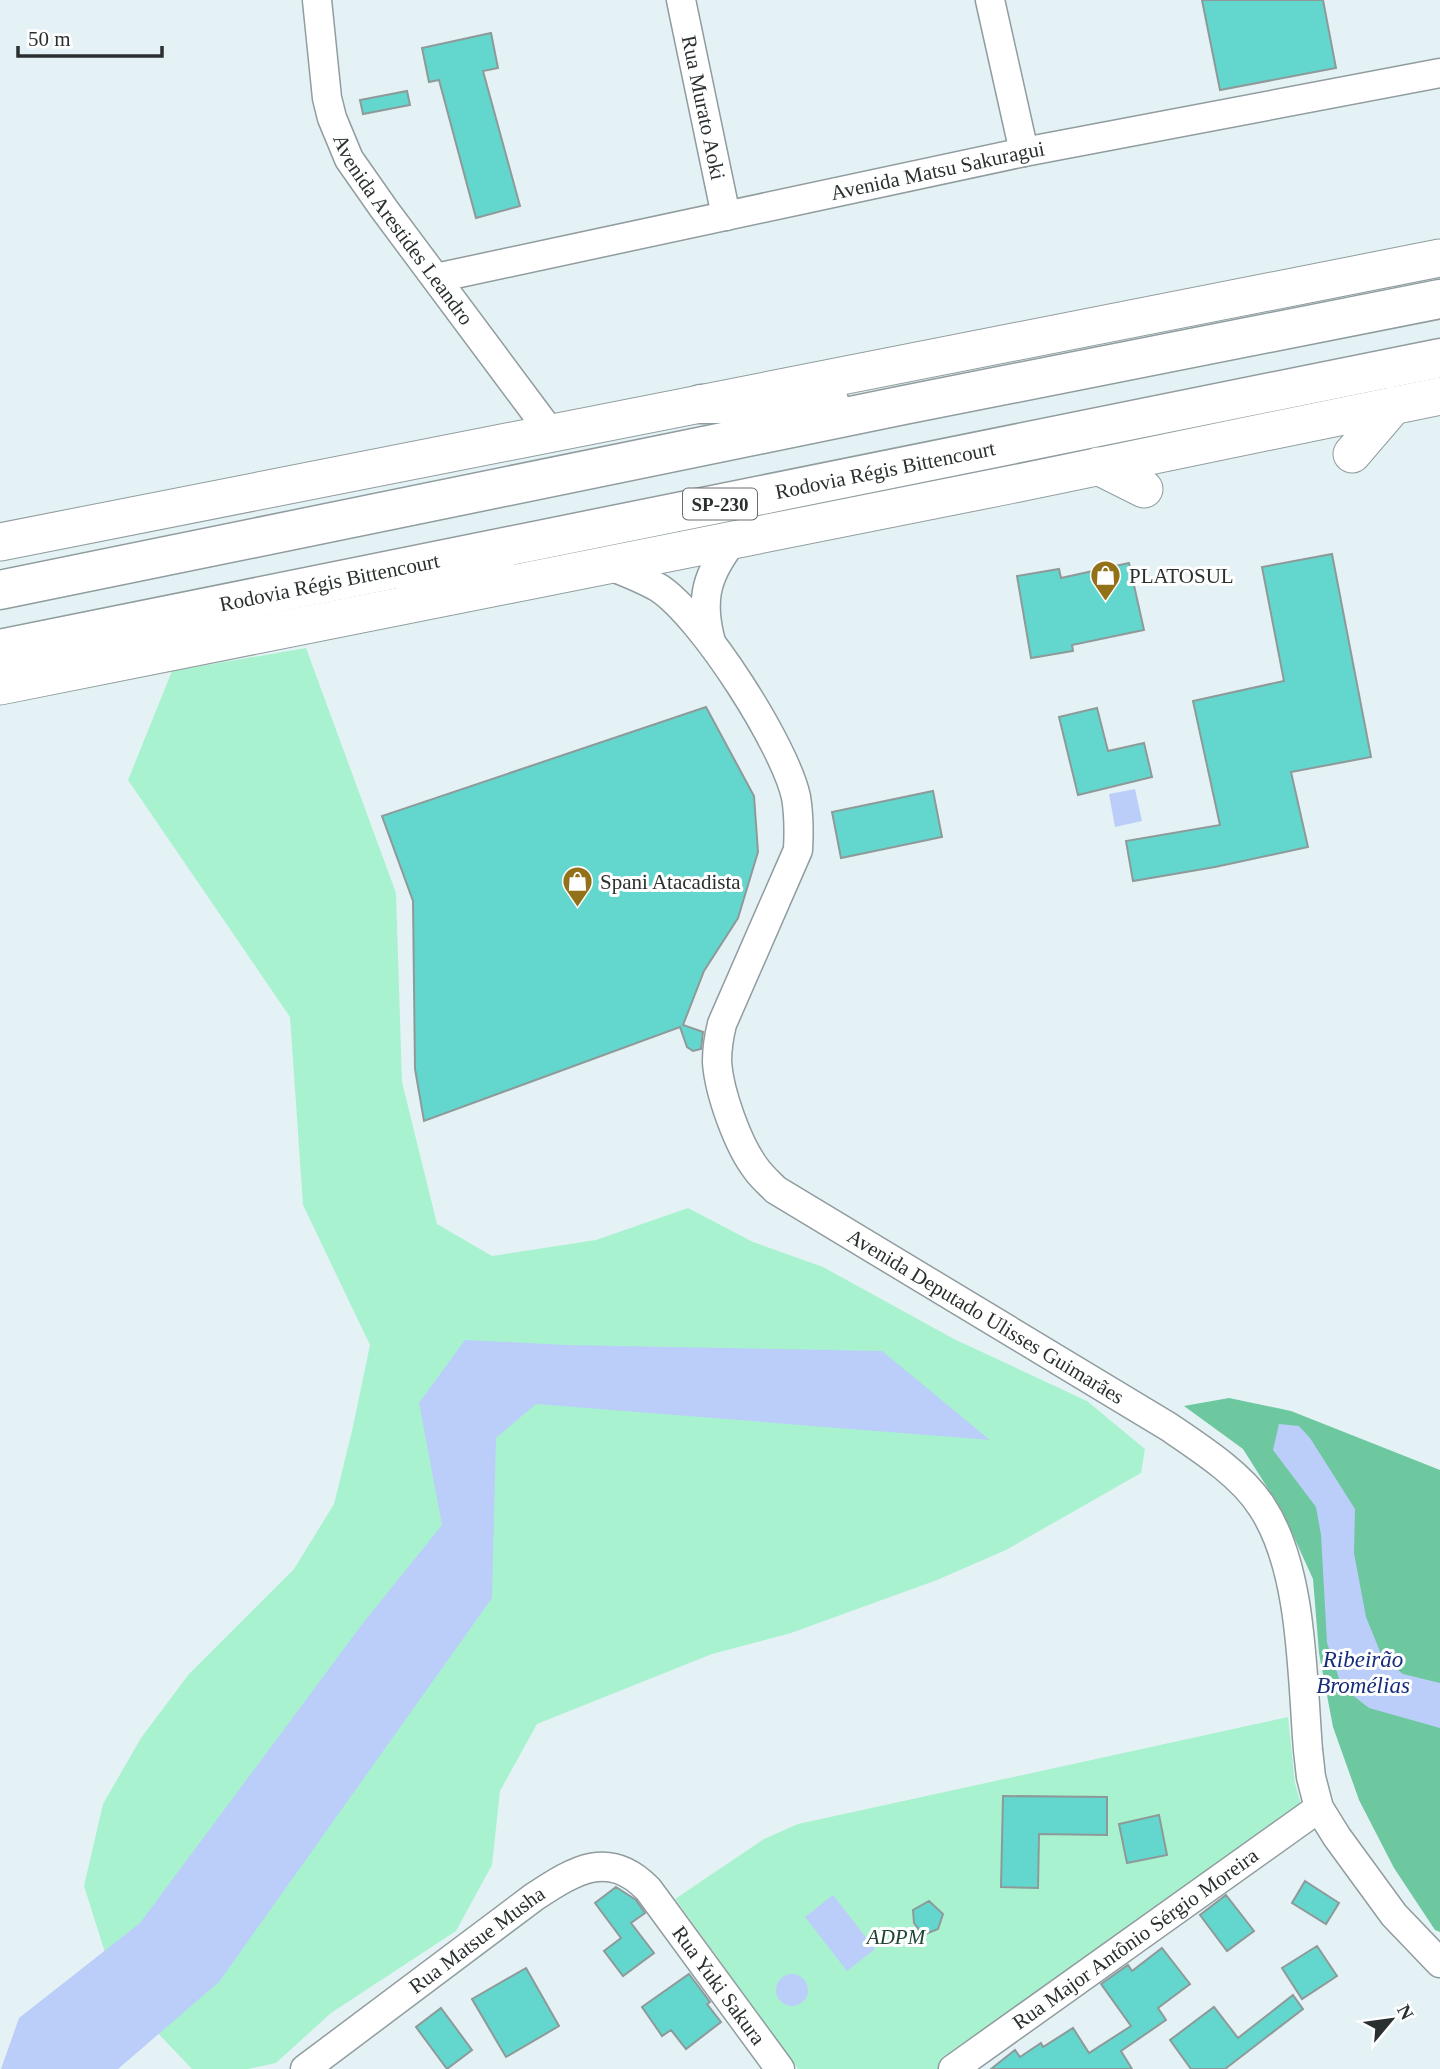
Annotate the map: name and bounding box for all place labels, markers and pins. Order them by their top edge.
shop icon: PLATOSUL [1089,559,1123,603]
place label: PLATOSUL [1129,564,1234,588]
shop icon: Spani Atacadista [560,865,594,909]
place label: Spani Atacadista [600,870,741,894]

